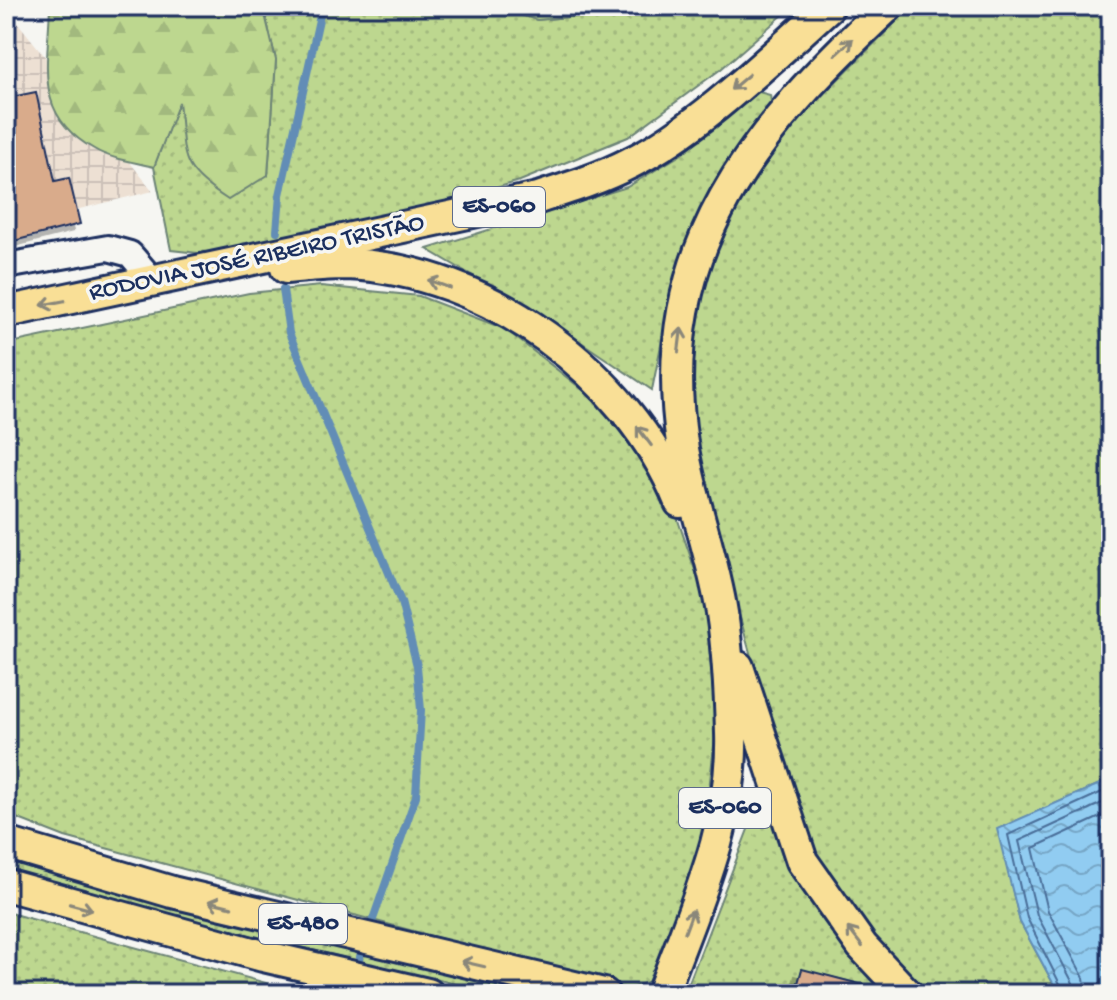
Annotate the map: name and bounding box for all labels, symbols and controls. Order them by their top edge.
one-way arrow [834,37,854,56]
one-way arrow [730,73,751,91]
road number: ES-060 [453,187,545,227]
street label: RODOVIA JOSÉ RIBEIRO TRISTÃO [87,208,428,310]
one-way arrow [427,275,452,290]
one-way arrow [41,296,66,311]
one-way arrow [672,327,687,354]
one-way arrow [636,426,653,447]
road number: ES-060 [679,788,771,828]
one-way arrow [208,896,233,911]
one-way arrow [67,901,93,916]
road number: ES-480 [259,904,347,944]
one-way arrow [683,909,697,934]
one-way arrow [846,927,863,948]
one-way arrow [461,956,486,971]

